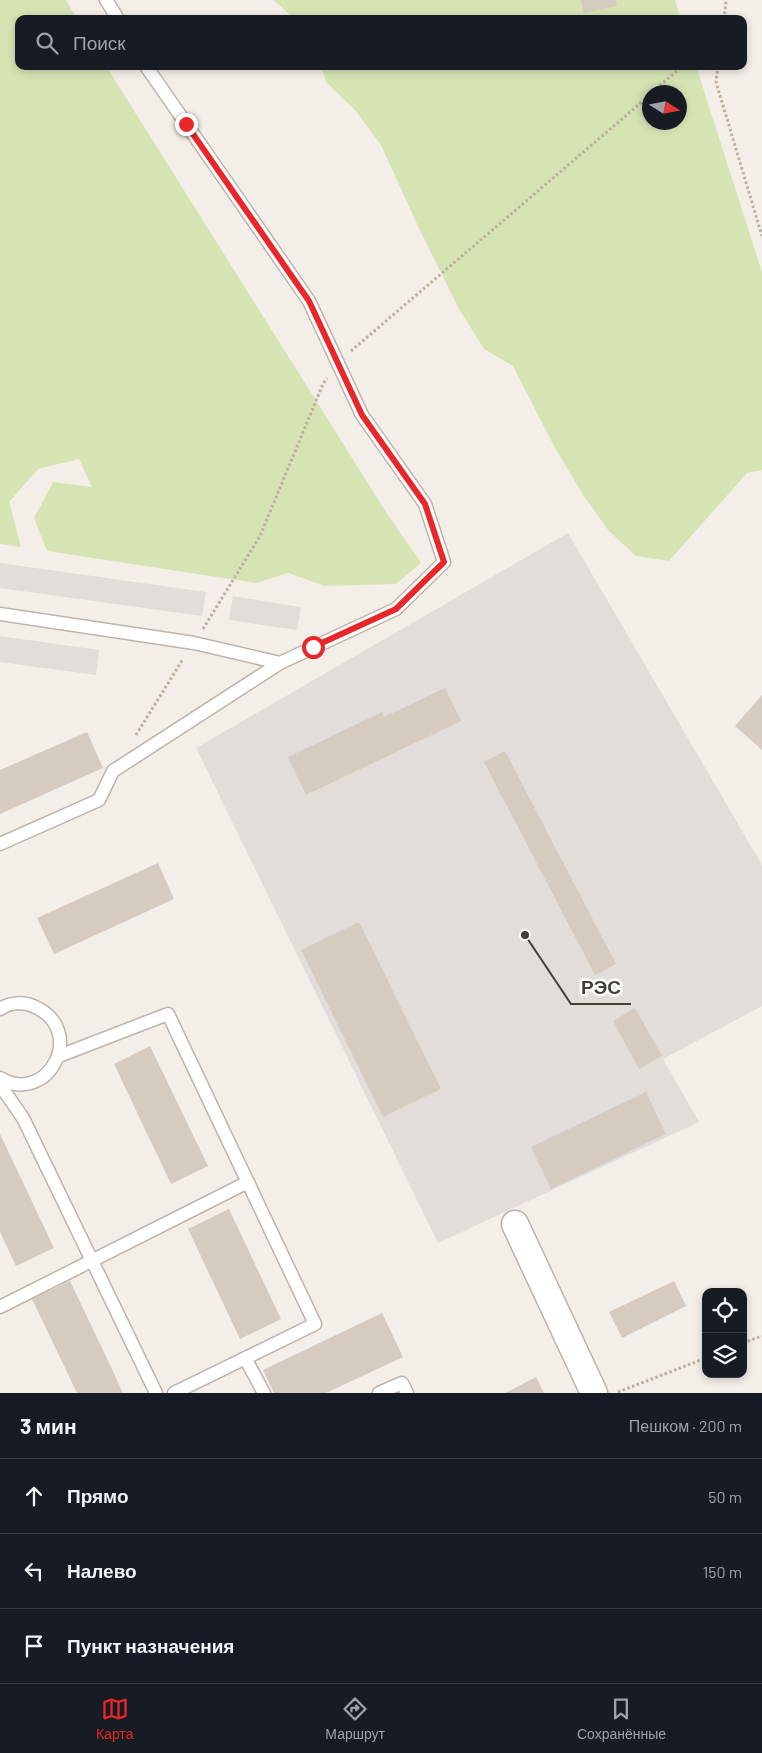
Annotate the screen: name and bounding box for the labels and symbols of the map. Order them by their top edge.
north arrow [642,85,687,130]
route end [175,113,198,136]
route start [302,636,325,659]
callout: РЭС [571,970,631,1004]
text: РЭС [581,975,621,998]

